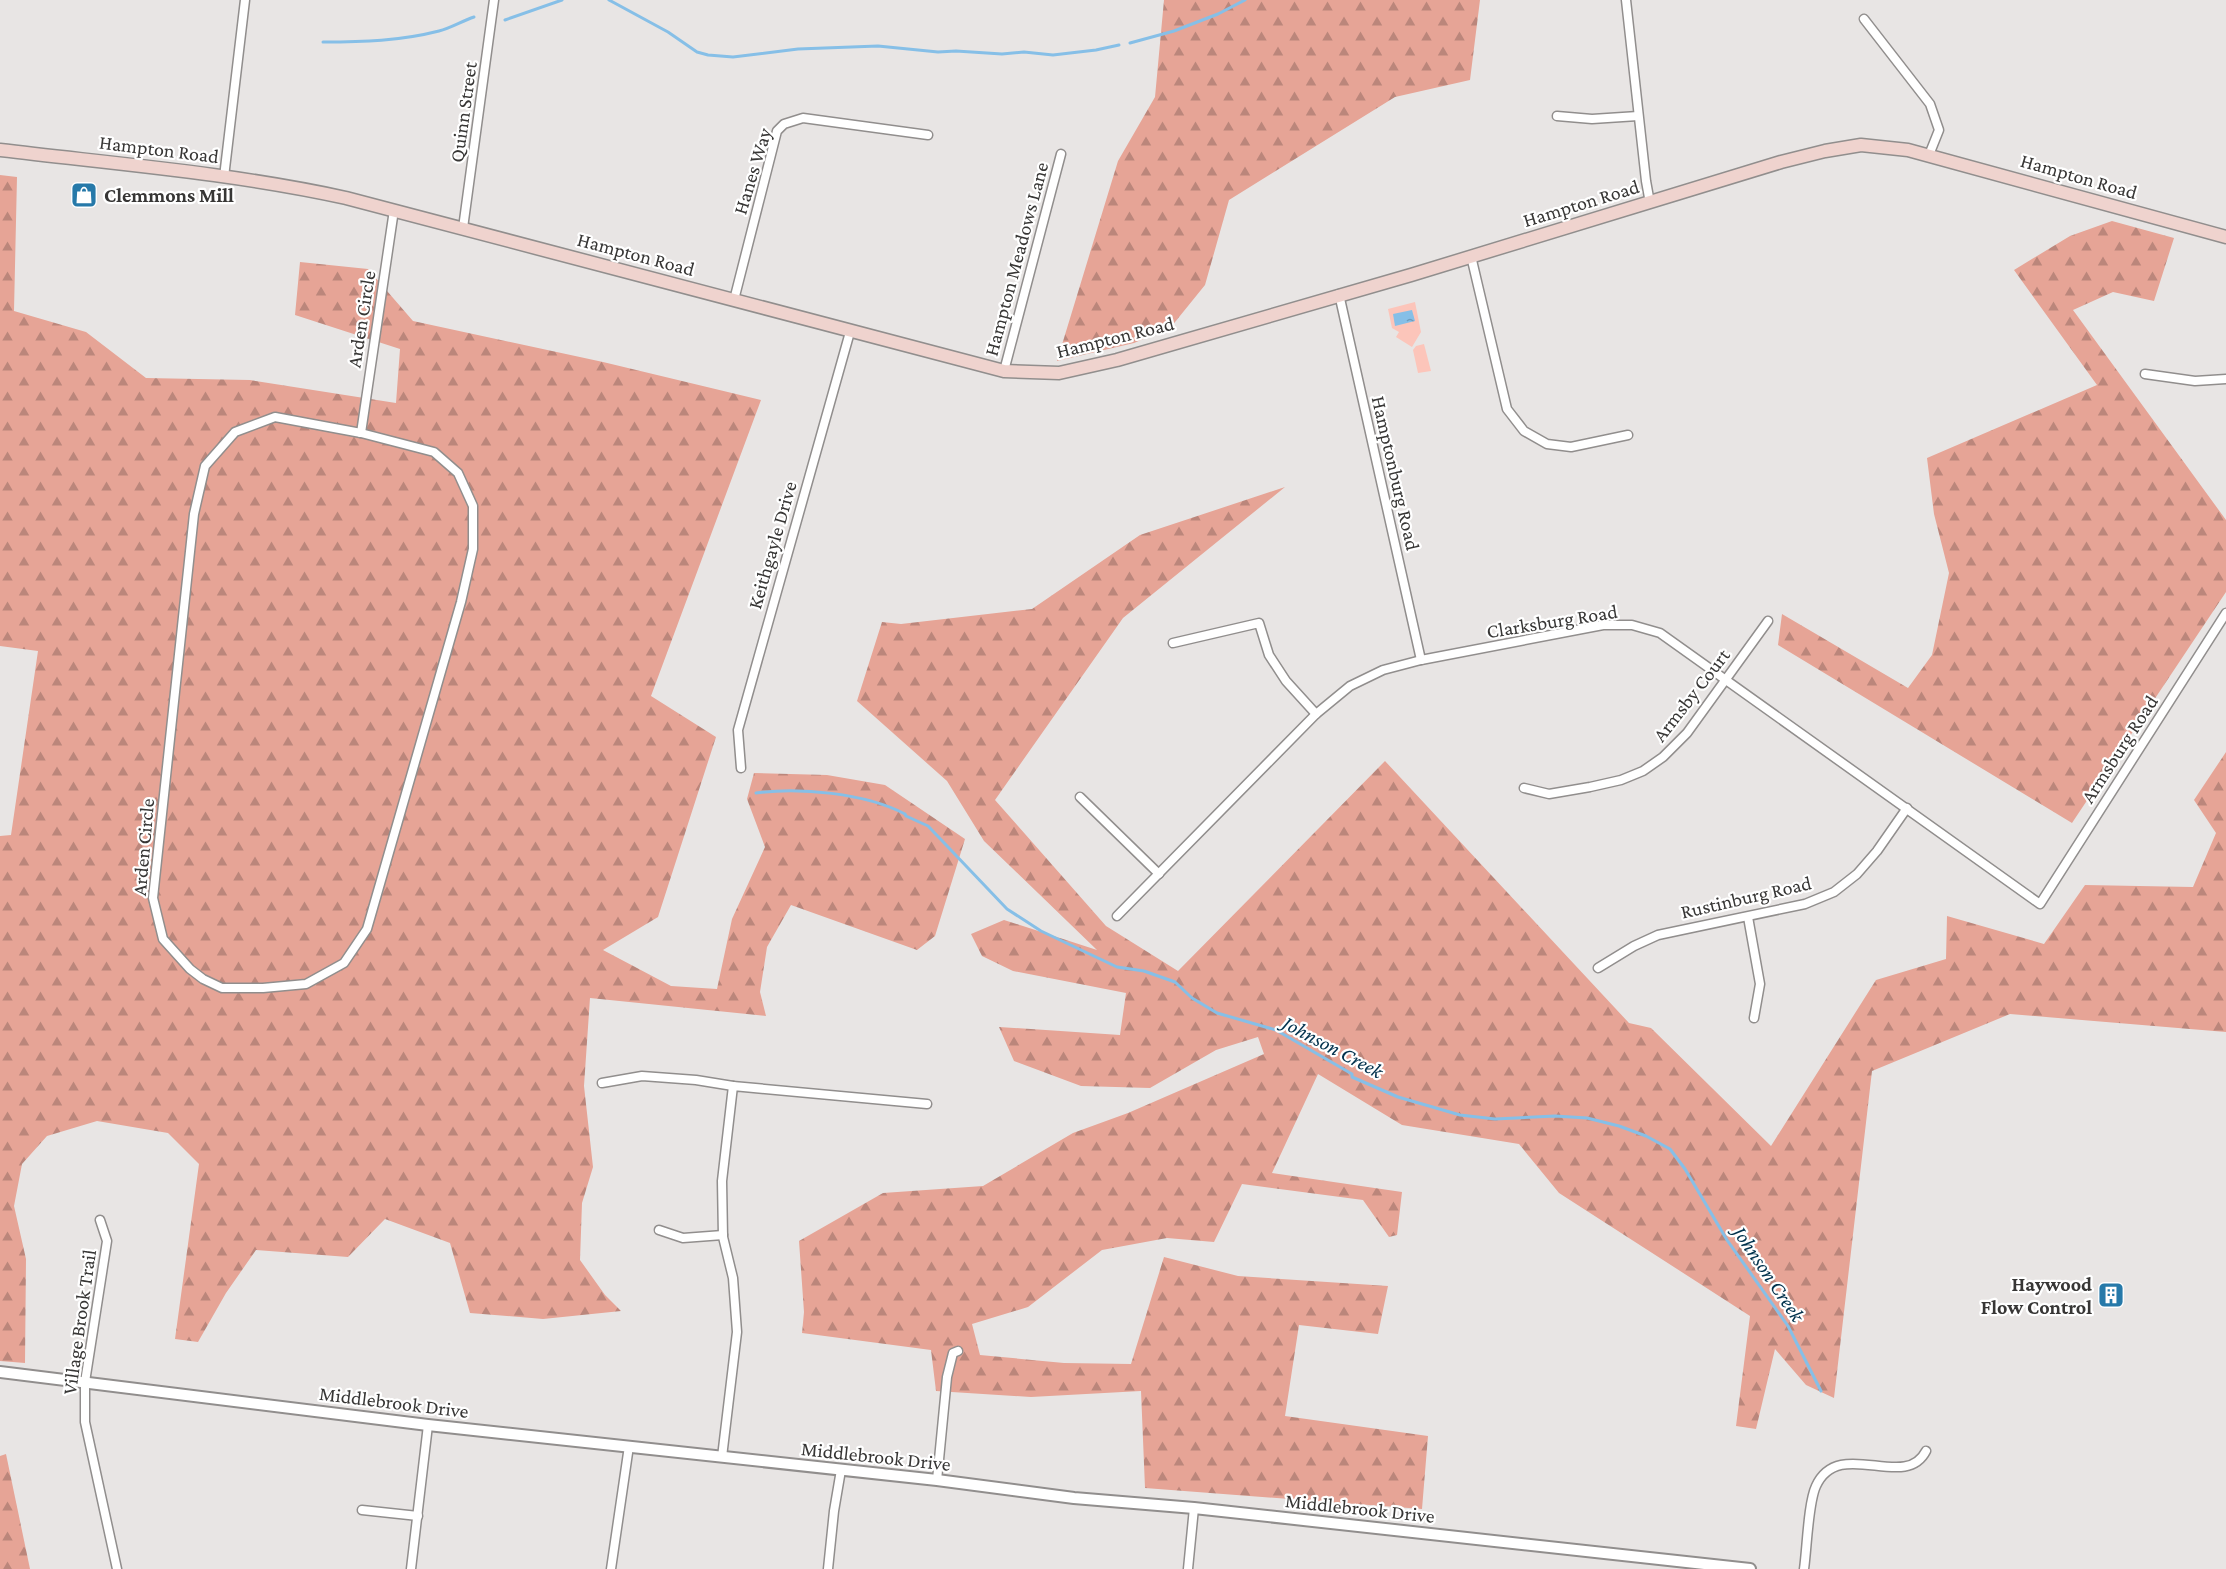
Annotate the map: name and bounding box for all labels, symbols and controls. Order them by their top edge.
street label: Quinn Street [445,60,481,164]
street label: Hanes Way [728,124,777,217]
street label: Hampton Road [98,131,221,168]
street label: Hampton Road [2018,149,2140,204]
street label: Hampton Meadows Lane [980,159,1054,359]
street label: Hampton Road [1520,175,1643,232]
shop icon: Clemmons Mill [69,180,99,210]
place label: Clemmons Mill [104,184,234,206]
street label: Hampton Road [575,228,697,281]
street label: Arden Circle [342,269,380,369]
street label: Hampton Road [1054,312,1177,363]
street label: Hamptonburg Road [1367,394,1425,553]
street label: Keithgayle Drive [743,478,802,612]
street label: Clarksburg Road [1485,600,1620,643]
street label: Armsby Court [1648,644,1735,746]
street label: Armsburg Road [2076,691,2163,807]
street label: Arden Circle [128,797,158,897]
street label: Rustinburg Road [1678,871,1814,924]
water label: Johnson Creek [1275,1009,1388,1084]
water label: Johnson Creek [1726,1218,1810,1327]
street label: Village Brook Trail [58,1248,101,1396]
place label: Haywood Flow Control [1981,1273,2092,1318]
building icon: Haywood Flow Control [2096,1280,2126,1310]
street label: Middlebrook Drive [318,1382,470,1422]
street label: Middlebrook Drive [800,1437,952,1475]
street label: Middlebrook Drive [1284,1489,1436,1527]

